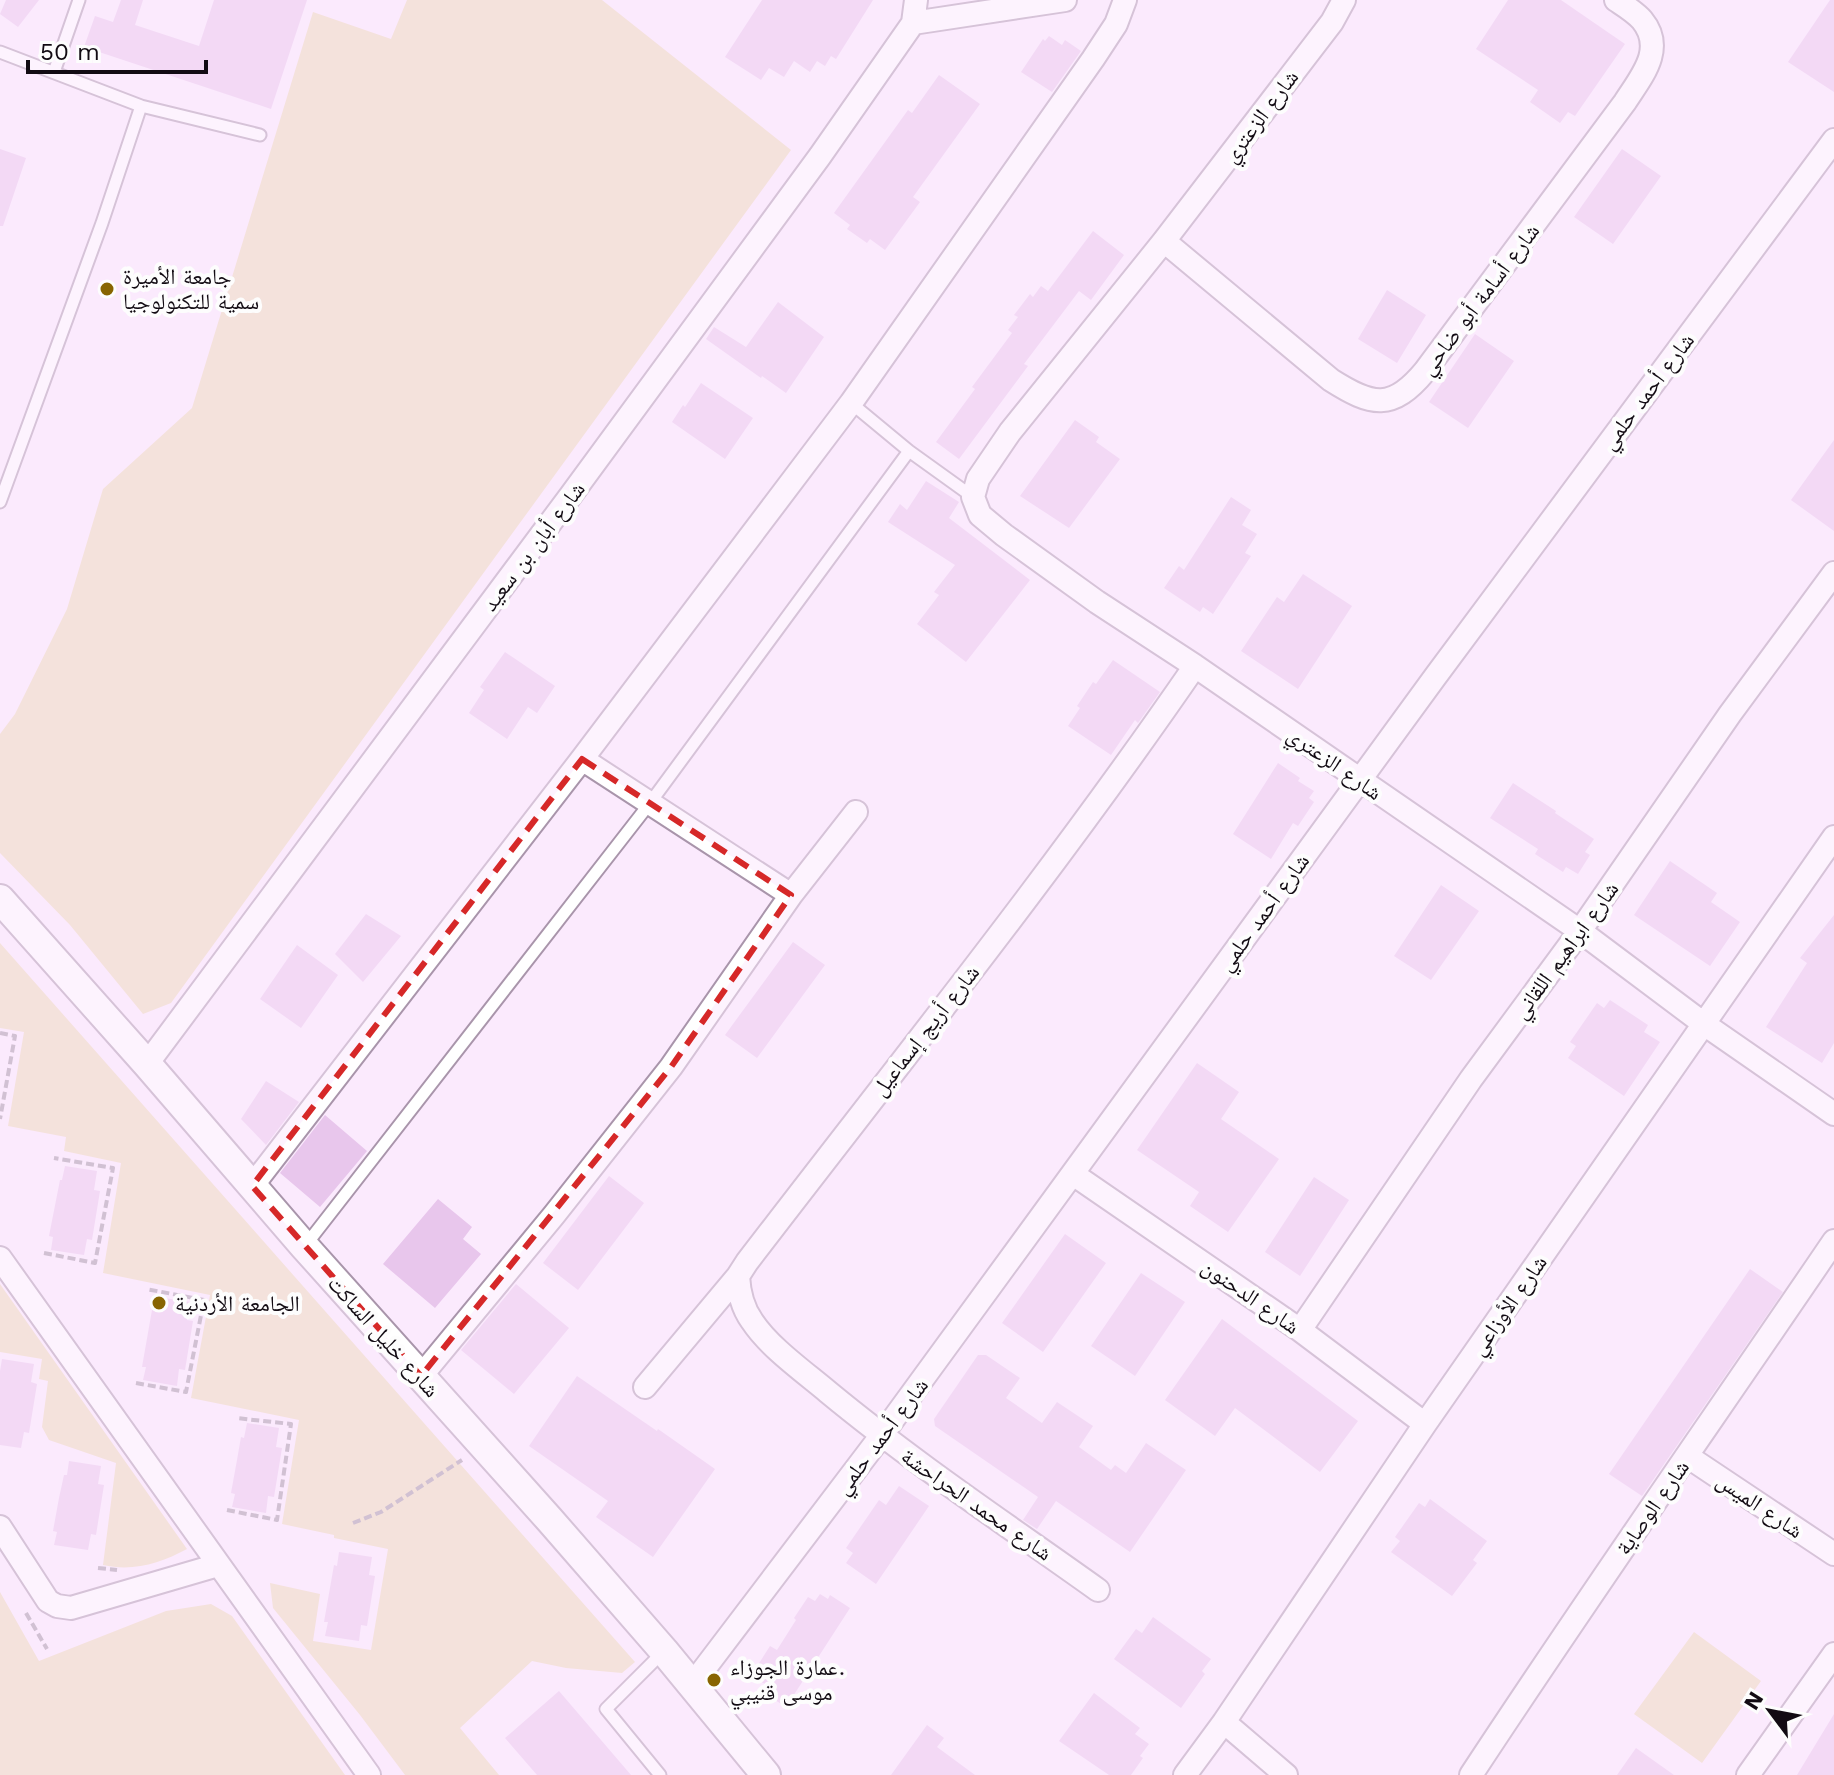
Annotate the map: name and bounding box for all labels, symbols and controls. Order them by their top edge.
scale bar [28,24,206,74]
text: 50 m [40,38,100,66]
street label: شارع الزعتري [1217,65,1307,170]
street label: شارع أسامة أبو ضاحي [1414,218,1548,383]
place label: جامعة الأميرة سمية للتكنولوجيا [123,264,259,314]
marker: جامعة الأميرة سمية للتكنولوجيا [98,280,116,298]
street label: شارع أحمد حلمي [1595,328,1703,457]
street label: شارع أبان بن سعيد [476,477,591,616]
street label: شارع الزعتري [1280,722,1387,809]
street label: شارع أحمد حلمي [1212,848,1318,979]
street label: شارع ابراهيم اللقاني [1507,877,1627,1026]
street label: شارع أريج إسماعيل [866,959,986,1102]
street label: شارع الأوزاعي [1465,1251,1556,1363]
street label: شارع الدحنون [1197,1254,1304,1340]
street label: شارع خليل الساكت [322,1271,445,1403]
place label: الجامعة الأردنية [175,1291,300,1316]
marker: الجامعة الأردنية [150,1294,168,1312]
street label: شارع أحمد حلمي [829,1373,937,1502]
street label: شارع محمد الحراحشة [896,1443,1057,1567]
street label: شارع الوصاية [1611,1455,1695,1560]
street label: شارع الميس [1711,1467,1808,1544]
place label: عمارة الجوزاء. موسى قنيبي [730,1655,845,1710]
marker: عمارة الجوزاء. موسى قنيبي [705,1671,723,1689]
north arrow [1730,1671,1810,1751]
text: N [1739,1687,1768,1714]

